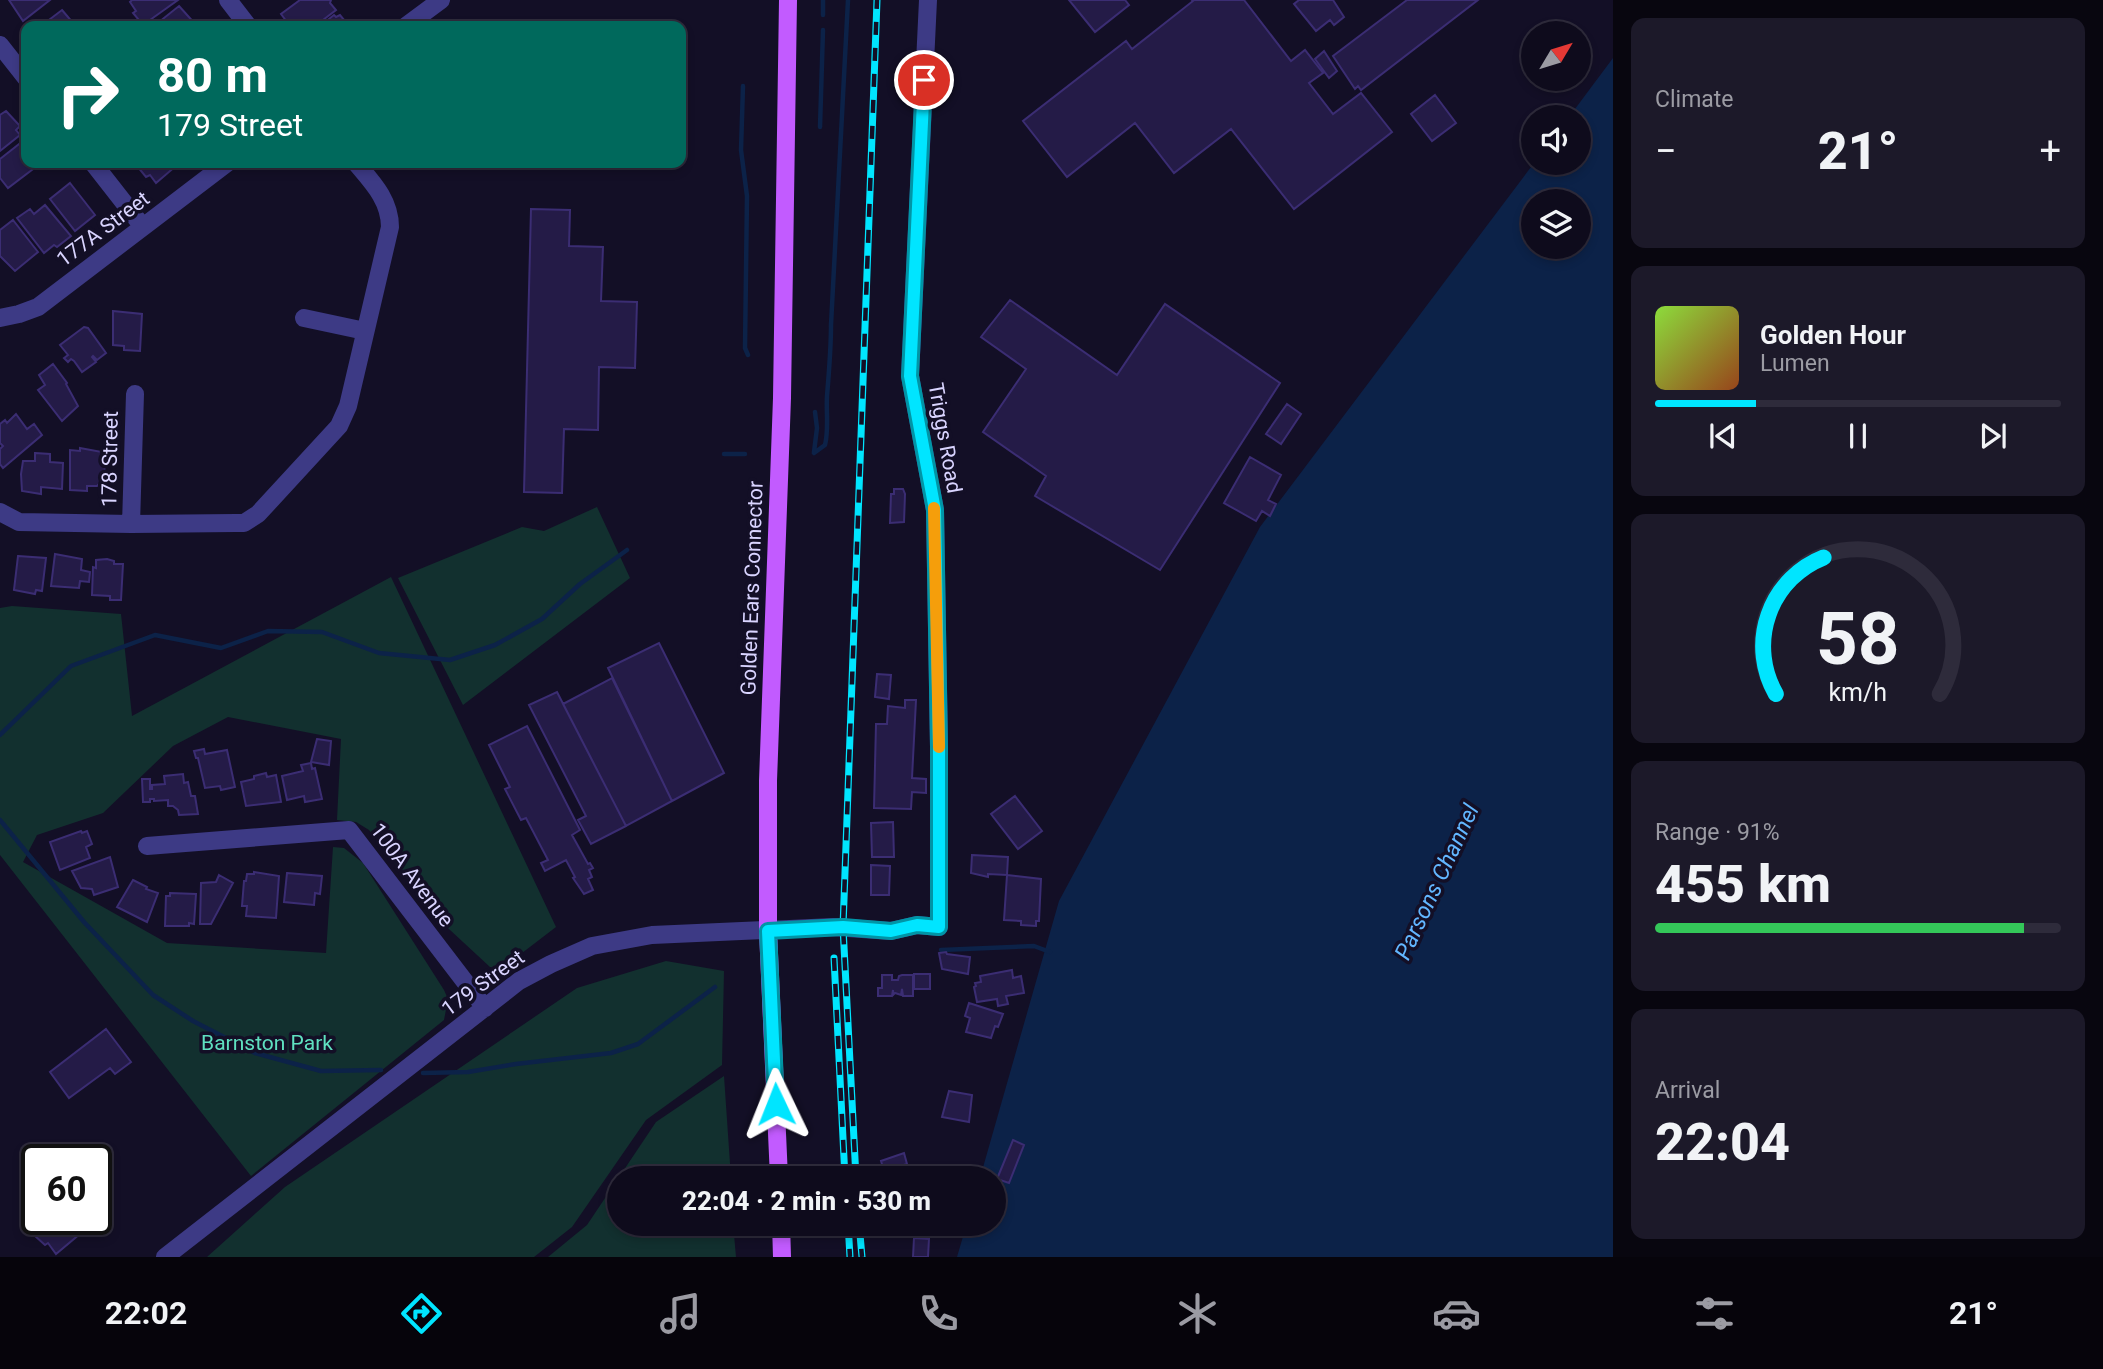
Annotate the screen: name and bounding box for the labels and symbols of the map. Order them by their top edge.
north arrow [1521,21,1591,91]
pin [894,50,954,110]
street label: 177A Street [52,186,154,272]
street label: Triggs Road [923,381,967,495]
street label: 178 Street [97,411,123,507]
street label: Golden Ears Connector [736,480,768,696]
water label: Parsons Channel [1389,800,1485,964]
street label: 100A Avenue [365,819,459,931]
street label: 179 Street [437,945,529,1021]
park label: Barnston Park [201,1031,333,1055]
position arrow [739,1067,813,1141]
speed limit sign: 60 [21,1144,112,1235]

